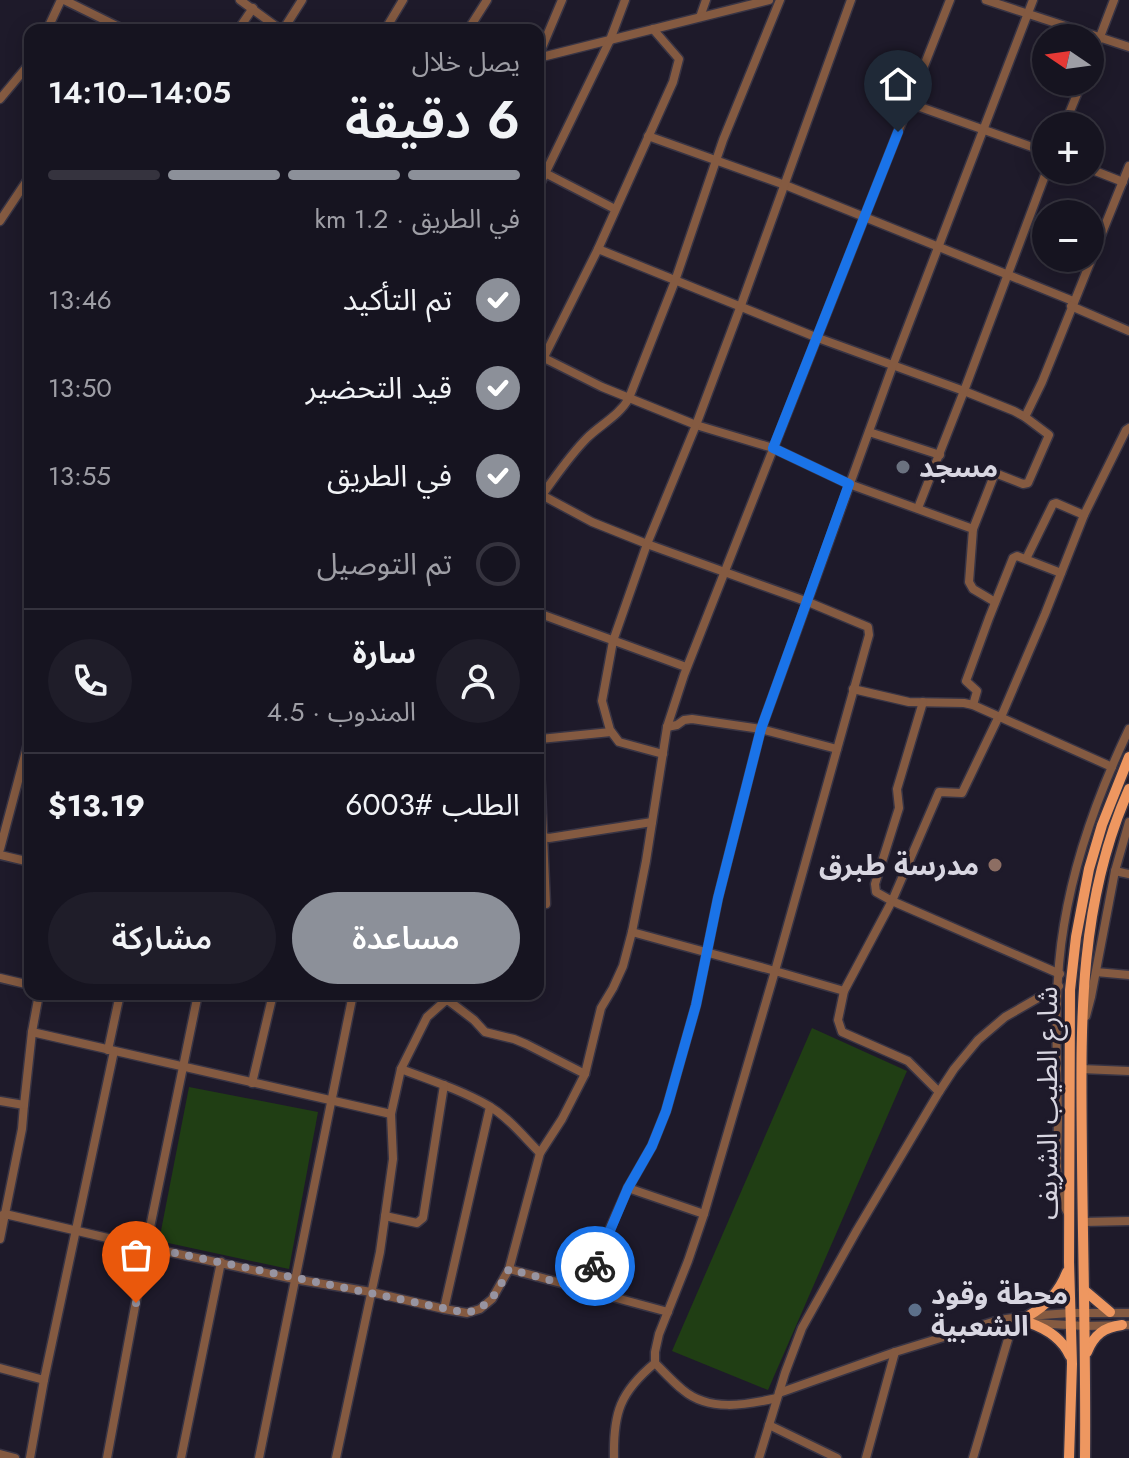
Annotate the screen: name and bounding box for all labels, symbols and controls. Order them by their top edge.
north arrow [1032,24,1104,96]
map controls [1032,24,1104,272]
text: يصل خلال [412,43,520,81]
pin [864,50,932,132]
icon: home [876,62,920,106]
text: 14:05–14:10 [48,71,231,114]
text: 6 دقيقة [345,82,520,158]
button: + [1032,112,1104,184]
text: في الطريق · 1.2 km [314,200,520,238]
button: − [1032,200,1104,272]
text: تم التأكيد [343,278,452,321]
icon: check [476,278,520,322]
text: 13:46 [48,281,112,319]
text: قيد التحضير [306,366,452,409]
icon: check [476,366,520,410]
text: 13:50 [48,369,112,407]
place label: مسجد [919,447,998,488]
text: في الطريق [327,454,452,497]
icon: check [476,454,520,498]
text: 13:55 [48,457,111,495]
marker: مسجد [894,458,912,476]
text: تم التوصيل [317,542,452,585]
text: سارة [353,631,416,674]
button: phone [48,639,132,723]
button: person [436,639,520,723]
text: المندوب · 4.5 [267,693,416,731]
text: الطلب #6003 [345,783,520,826]
text: $13.19 [48,784,145,827]
place label: مدرسة طبرق [819,845,979,886]
marker: مدرسة طبرق [986,856,1004,874]
button: مشاركة [48,892,276,984]
button: مساعدة [292,892,520,984]
street label: شارع الطيب الشريف [1027,986,1068,1220]
pin [102,1221,170,1303]
courier [555,1226,635,1306]
icon: bag [114,1233,158,1277]
icon: bike [573,1244,617,1288]
place label: محطة وقود الشعبية [931,1274,1068,1347]
marker: محطة وقود الشعبية [906,1301,924,1319]

